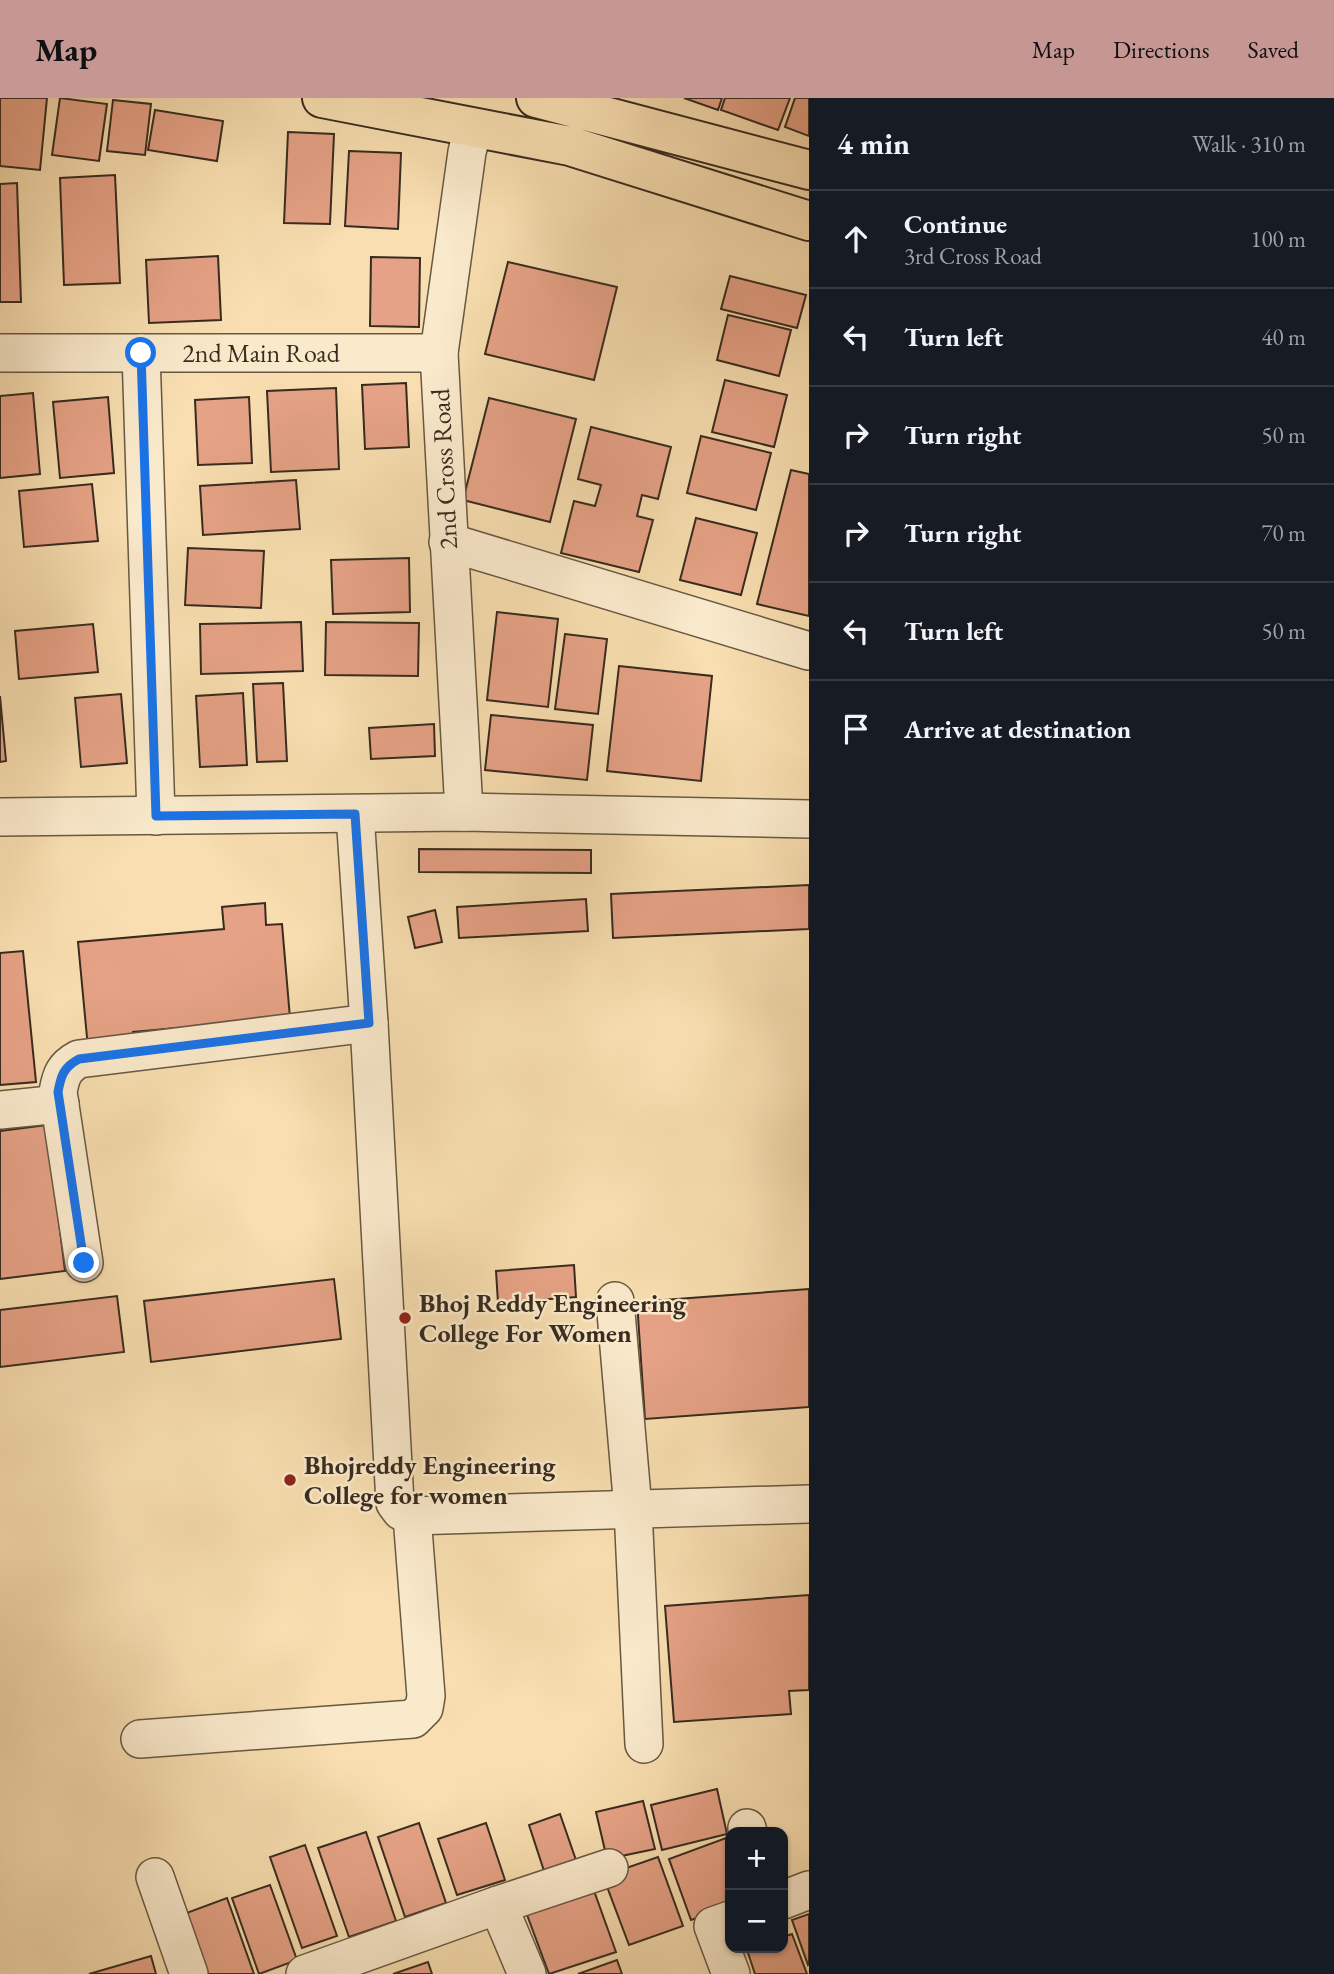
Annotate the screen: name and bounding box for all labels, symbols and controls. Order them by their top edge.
text: Map [35,28,97,71]
text: Map [1032,34,1075,65]
text: Directions [1113,34,1210,65]
text: Saved [1248,34,1299,65]
text: 4 min [837,124,910,163]
text: Walk · 310 m [1192,129,1306,159]
text: Continue [904,207,1007,241]
icon: ahead [837,220,875,258]
text: 100 m [1250,224,1306,254]
text: 3rd Cross Road [904,241,1042,271]
icon: left [837,318,875,356]
text: Turn left [904,320,1003,354]
text: 40 m [1261,322,1306,352]
street label: 2nd Main Road [182,336,341,370]
route start [125,337,156,368]
street label: 2nd Cross Road [423,387,465,550]
icon: right [837,416,875,454]
text: Turn right [904,418,1022,452]
text: 50 m [1261,420,1306,450]
icon: right [837,514,875,552]
text: Turn right [904,516,1022,550]
text: 70 m [1261,518,1306,548]
icon: left [837,612,875,650]
text: Turn left [904,614,1003,648]
text: 50 m [1261,616,1306,646]
icon: arrive [837,710,875,748]
text: Arrive at destination [904,712,1131,746]
route end [68,1247,99,1278]
place label: Bhoj Reddy Engineering College For Women [419,1286,687,1350]
marker: Bhoj Reddy Engineering College For Women [397,1310,413,1326]
place label: Bhojreddy Engineering College for women [304,1448,557,1512]
marker: Bhojreddy Engineering College for women [282,1472,298,1488]
map controls [725,1827,788,1953]
button: + [725,1827,788,1890]
button: − [725,1890,788,1953]

